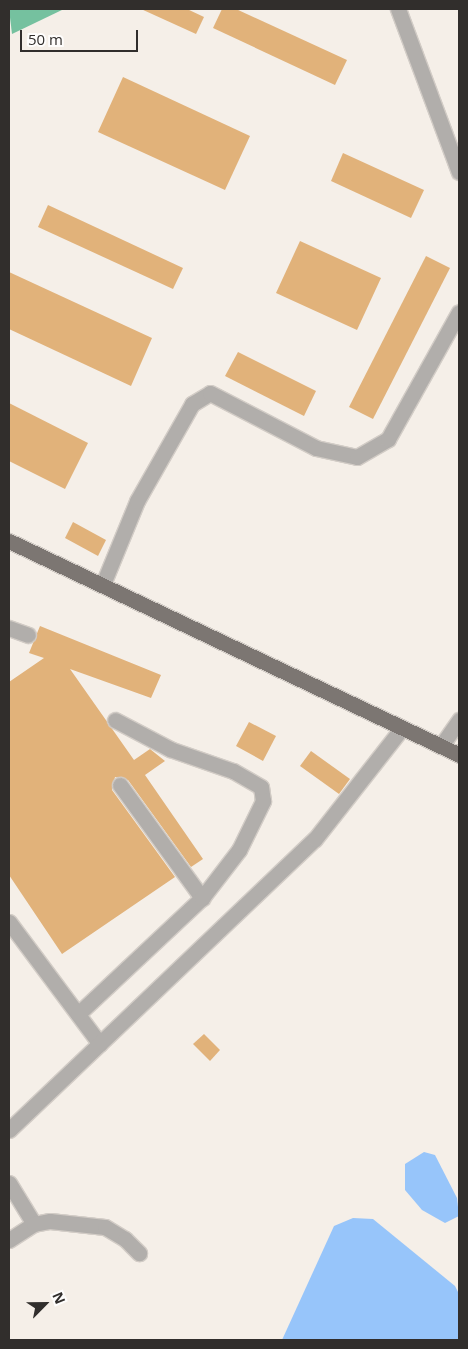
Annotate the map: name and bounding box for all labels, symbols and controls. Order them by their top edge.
scale bar [22,20,140,52]
text: 50 m [28,29,63,49]
north arrow [20,1279,70,1329]
text: N [48,1289,70,1307]

